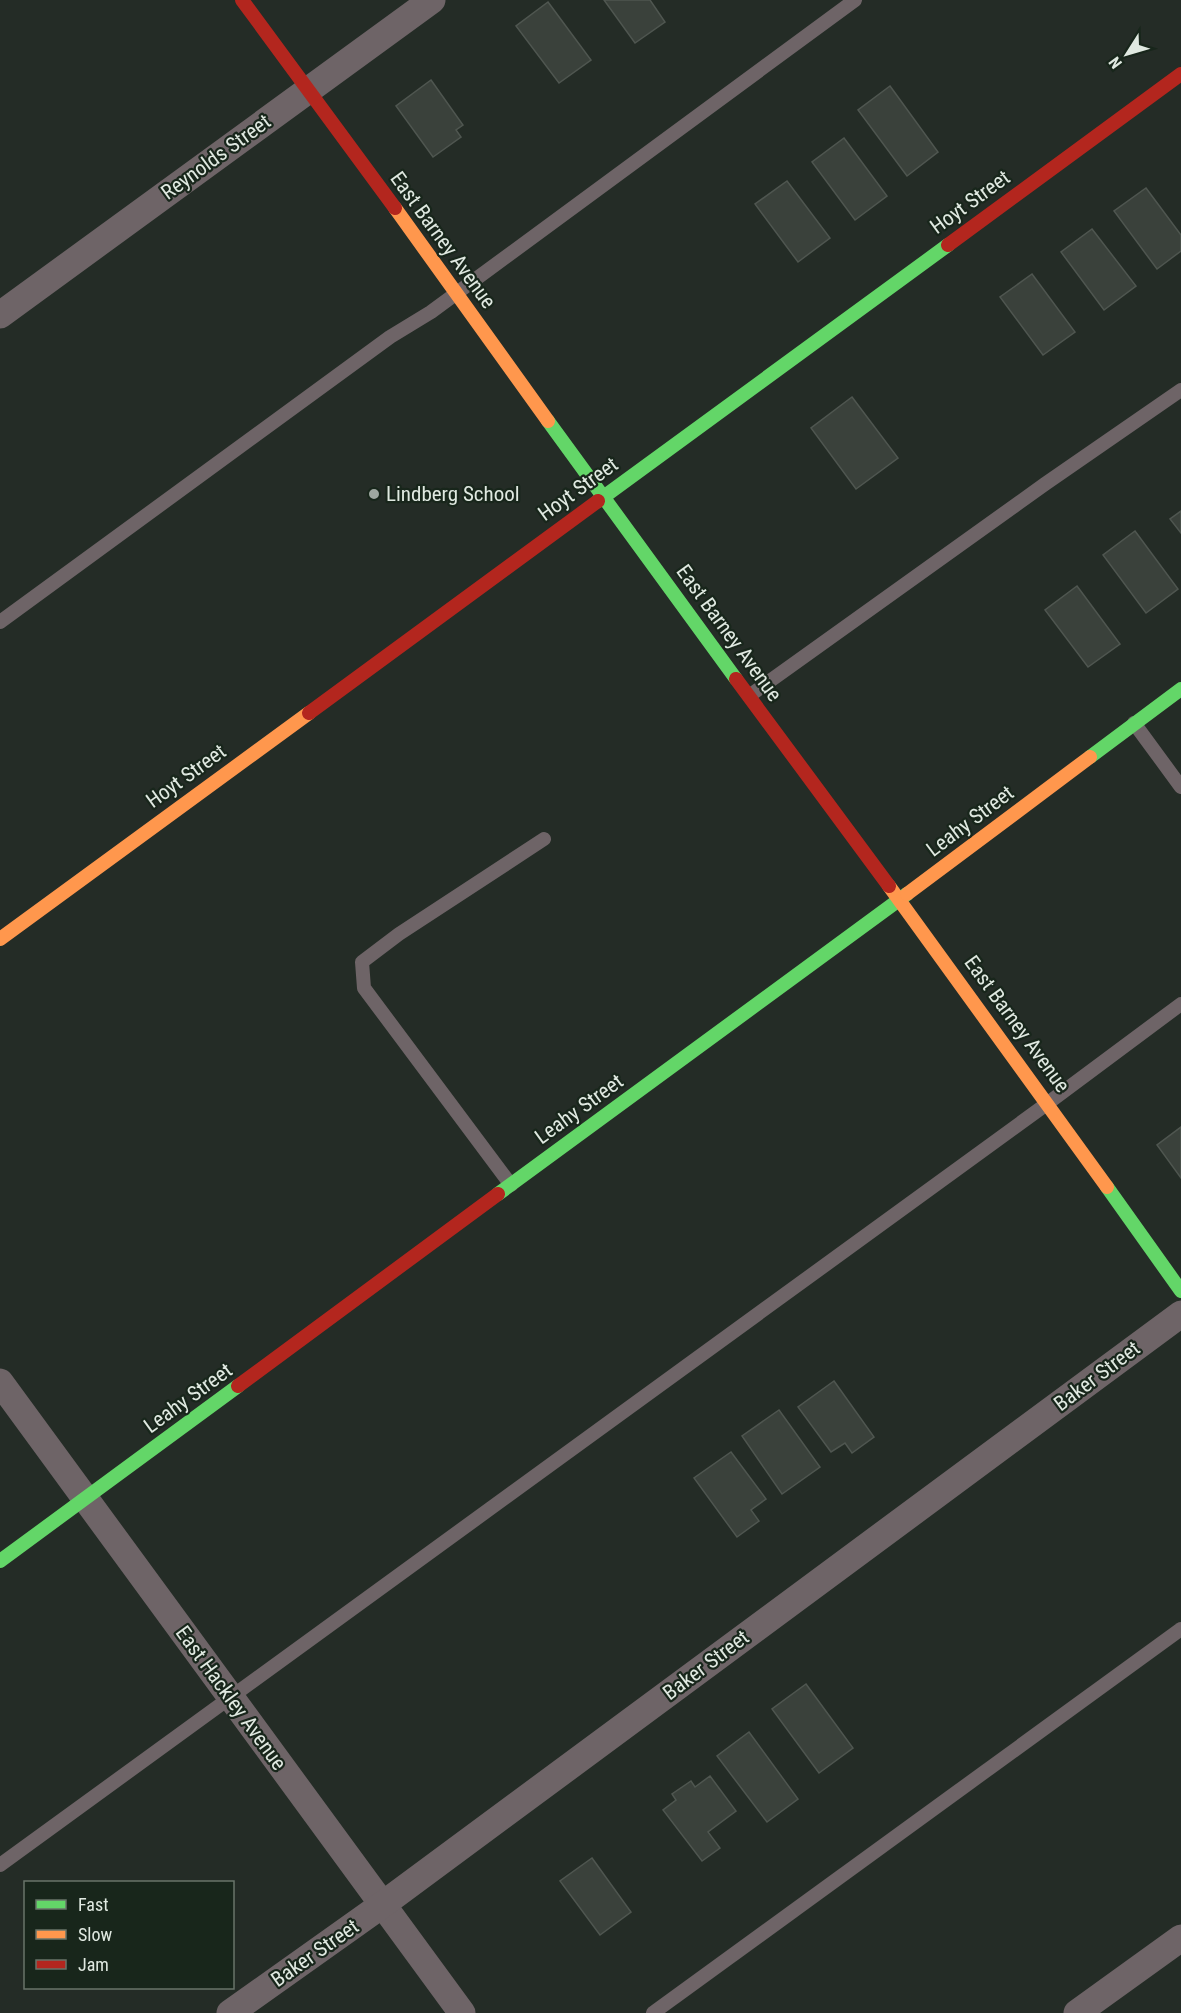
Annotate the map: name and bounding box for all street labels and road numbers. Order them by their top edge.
street label: Reynolds Street [157,109,275,205]
street label: Hoyt Street [926,165,1014,239]
street label: East Barney Avenue [385,167,501,313]
street label: Hoyt Street [534,452,622,526]
street label: East Barney Avenue [671,560,787,706]
street label: Hoyt Street [142,739,230,813]
street label: Leahy Street [922,780,1018,862]
street label: East Barney Avenue [959,951,1075,1097]
street label: Leahy Street [530,1069,628,1149]
street label: Baker Street [1049,1336,1145,1416]
street label: Leahy Street [139,1358,237,1438]
street label: East Hackley Avenue [171,1621,291,1775]
street label: Baker Street [658,1625,754,1705]
street label: Baker Street [267,1914,363,1992]

